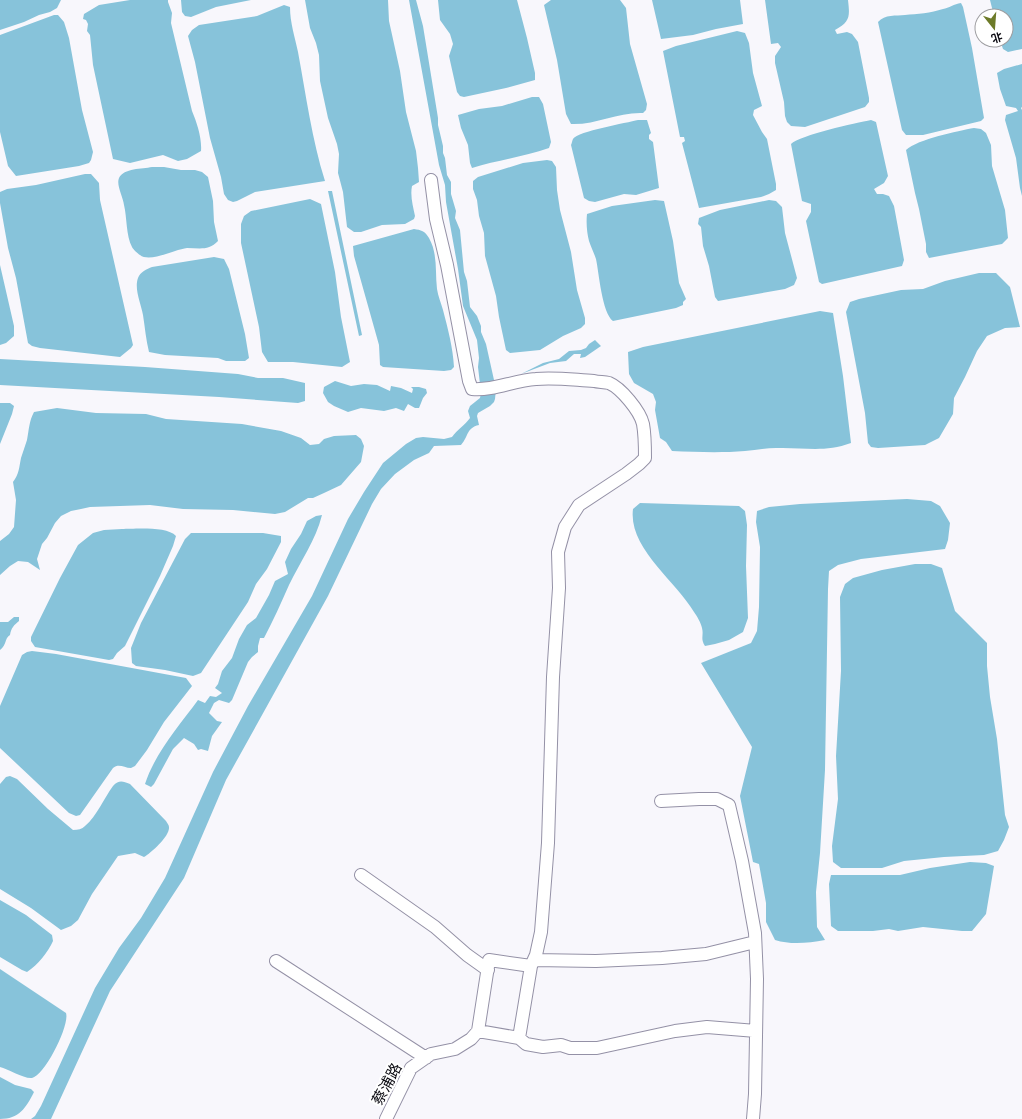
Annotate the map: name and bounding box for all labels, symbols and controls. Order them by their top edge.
north arrow [974,8,1014,48]
text: 北 [990,29,1004,45]
street label: 蔡浦路 [368,1060,406,1108]

